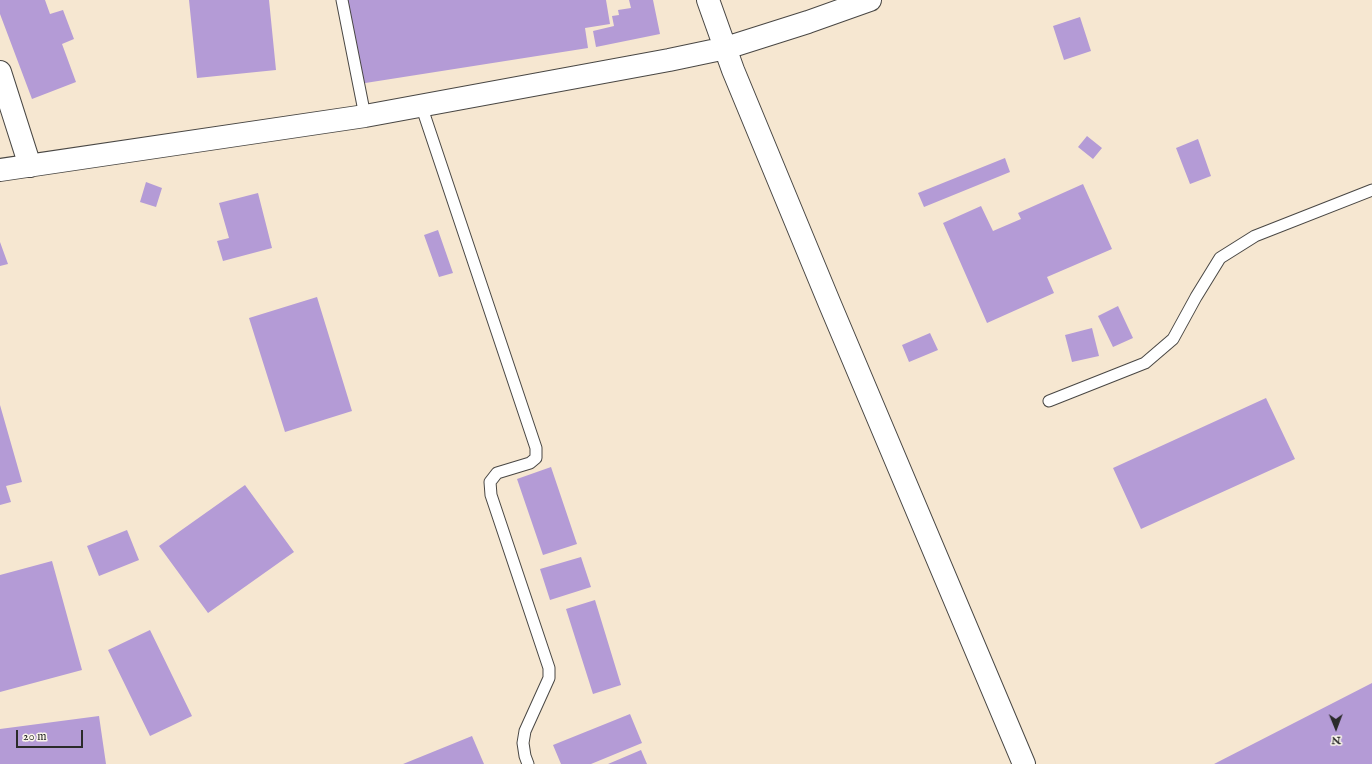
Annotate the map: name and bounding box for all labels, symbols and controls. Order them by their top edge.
north arrow [1316,708,1356,748]
scale bar [18,722,85,748]
text: 20 m [23,729,46,744]
text: N [1331,733,1341,747]

